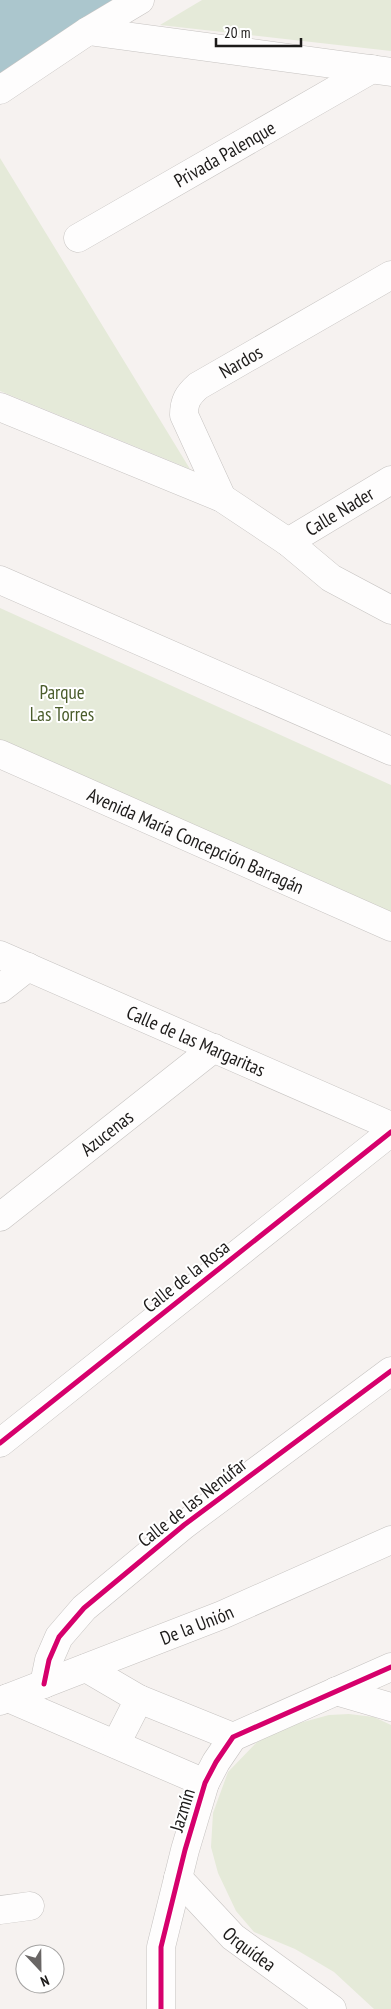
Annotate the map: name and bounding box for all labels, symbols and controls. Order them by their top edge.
scale bar [216,15,301,47]
text: 20 m [224,23,250,42]
street label: Privada Palenque [170,115,280,192]
street label: Nardos [215,340,267,383]
street label: Calle Nader [301,481,379,541]
park label: Parque Las Torres [30,680,94,726]
street label: Avenida María Concepción Barragán [84,782,308,899]
street label: Calle de las Margaritas [123,1000,269,1082]
street label: Azucenas [76,1105,138,1161]
street label: Calle de la Rosa [138,1235,234,1317]
street label: Calle de las Nenúfar [133,1452,252,1552]
street label: De la Unión [157,1599,237,1650]
street label: Jazmín [164,1786,200,1835]
street label: Orquídea [218,1922,281,1976]
north arrow [15,1944,65,1994]
text: N [38,1971,52,1991]

